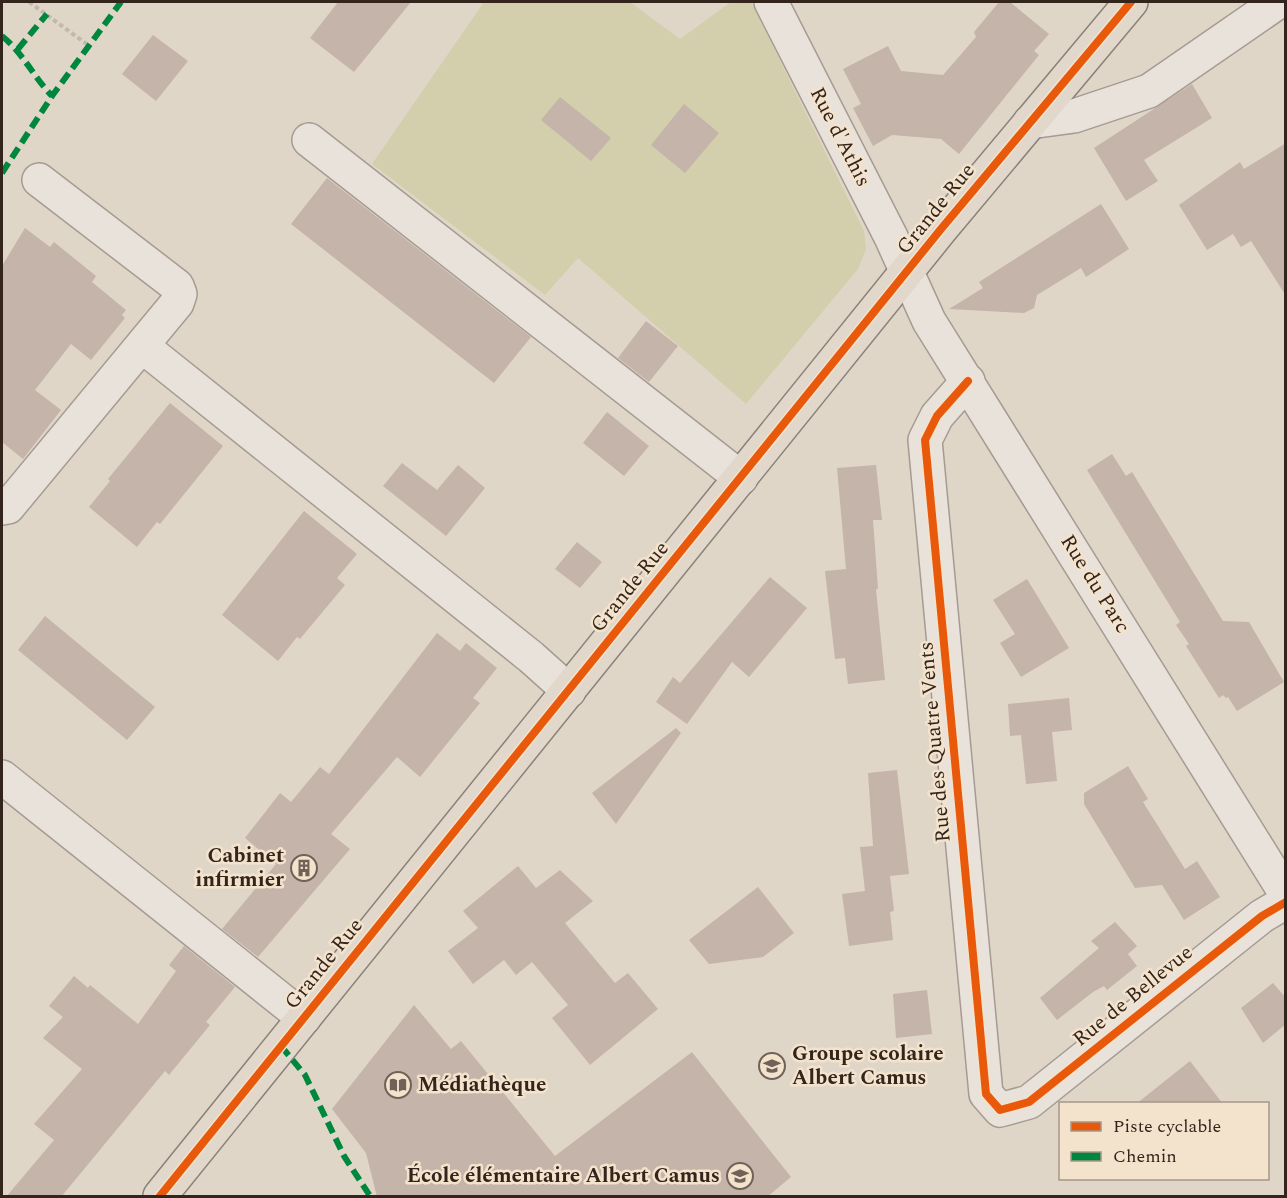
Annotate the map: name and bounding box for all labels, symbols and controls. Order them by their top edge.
street label: Rue d'Athis [801,81,879,193]
street label: Grande Rue [889,156,983,262]
street label: Rue du Parc [1052,528,1138,640]
street label: Grande Rue [583,534,677,640]
street label: Rue des Quatre Vents [910,640,960,844]
place label: Cabinet infirmier [195,840,284,896]
building icon: Cabinet infirmier [289,853,319,883]
street label: Grande Rue [277,911,371,1017]
street label: Rue de Bellevue [1066,937,1200,1055]
place label: Groupe scolaire Albert Camus [792,1038,944,1094]
school or university icon: Groupe scolaire Albert Camus [757,1051,787,1081]
place label: Médiathèque [418,1069,546,1101]
library icon: Médiathèque [383,1070,413,1100]
legend [1059,1102,1269,1180]
text: Piste cyclable [1113,1113,1221,1140]
text: Chemin [1113,1143,1177,1170]
place label: École élémentaire Albert Camus [407,1160,720,1192]
school or university icon: École élémentaire Albert Camus [725,1161,755,1191]

